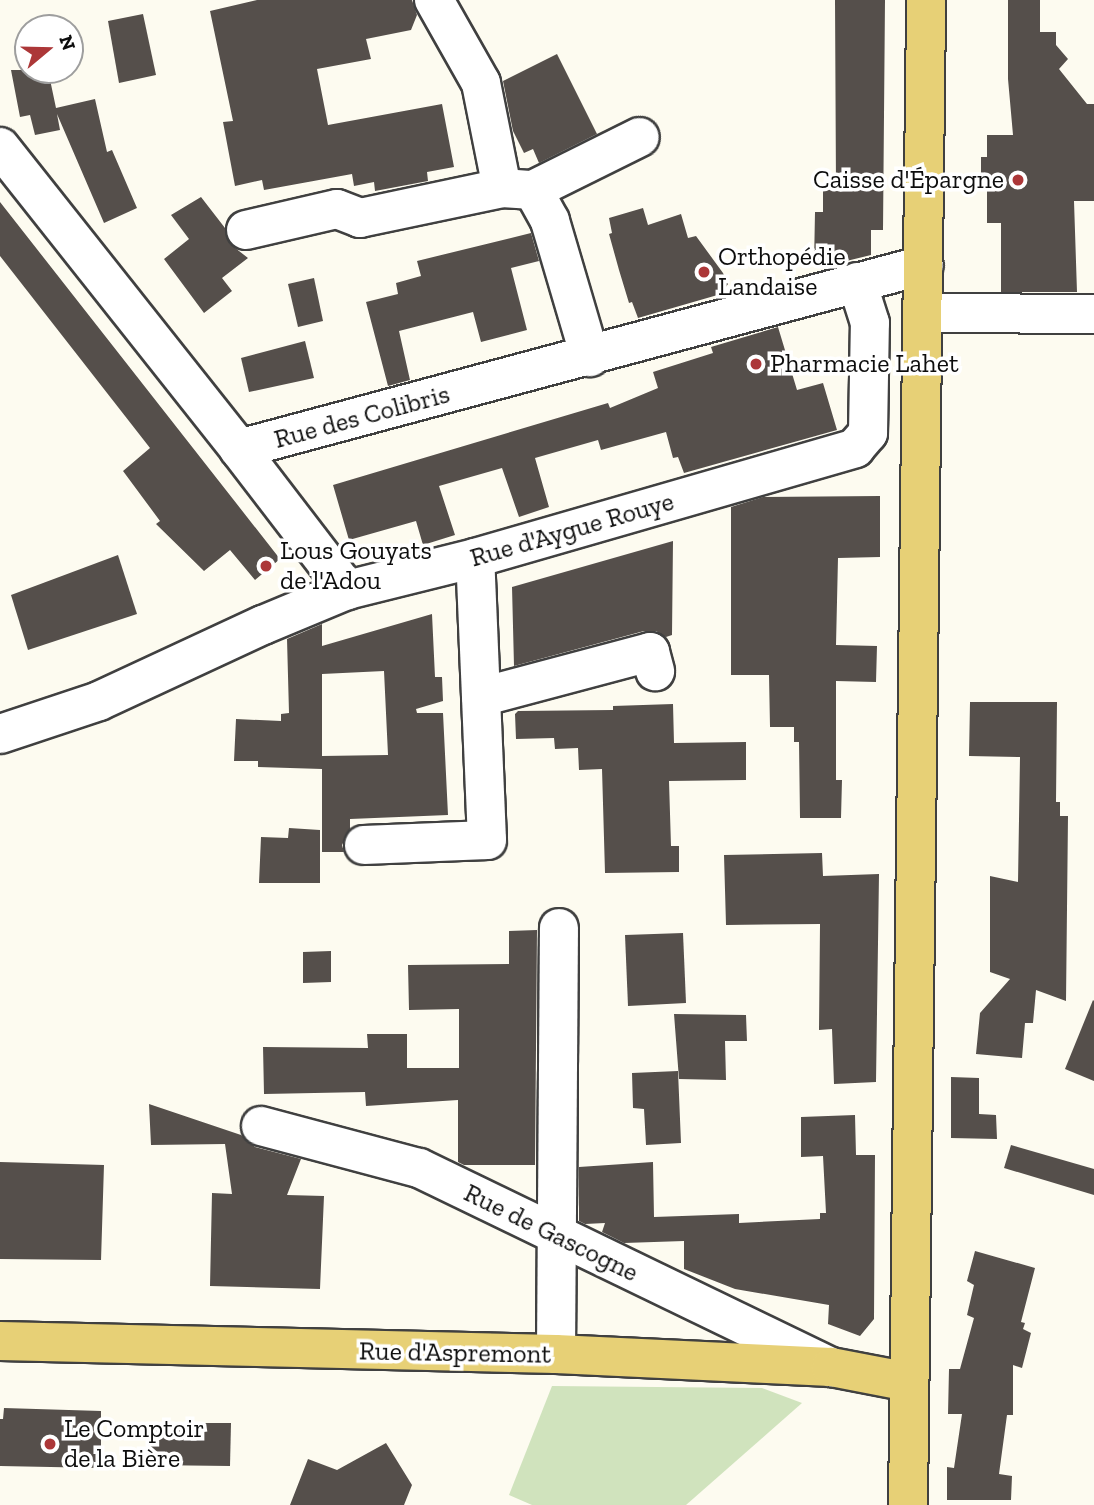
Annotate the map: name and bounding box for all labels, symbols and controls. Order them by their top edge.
north arrow [14,14,84,84]
text: N [54,32,81,53]
place label: Caisse d'Épargne [813,164,1004,196]
marker: Caisse d'Épargne [1010,172,1026,188]
place label: Orthopédie Landaise [718,241,846,302]
marker: Orthopédie Landaise [696,264,712,280]
place label: Pharmacie Lahet [770,348,959,380]
marker: Pharmacie Lahet [748,356,764,372]
street label: Rue des Colibris [271,379,453,455]
street label: Rue d'Aygue Rouye [467,486,677,574]
place label: Lous Gouyats de l'Adou [280,535,432,596]
marker: Lous Gouyats de l'Adou [258,558,274,574]
street label: Rue de Gascogne [459,1177,643,1289]
street label: Rue d'Aspremont [359,1336,551,1370]
place label: Le Comptoir de la Bière [64,1413,204,1474]
marker: Le Comptoir de la Bière [42,1436,58,1452]

